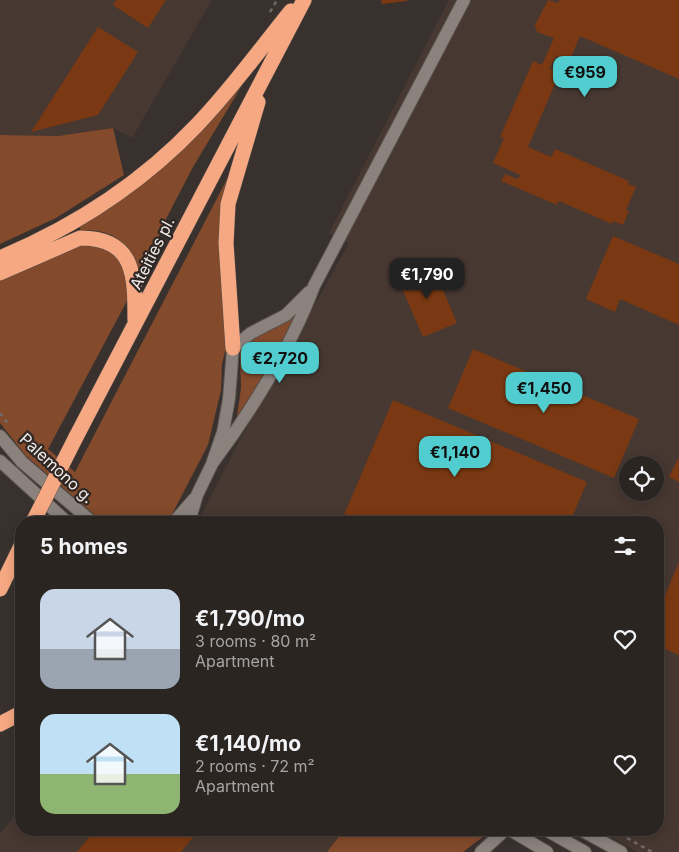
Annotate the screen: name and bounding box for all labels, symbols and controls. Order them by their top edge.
pin: €959 [555,56,615,98]
text: €959 [564,62,606,82]
street label: Ateities pl. [125,213,179,293]
pin: €1,790 [386,258,468,300]
text: €1,790 [400,264,454,284]
pin: €2,720 [239,342,321,384]
text: €2,720 [252,348,308,368]
pin: €1,450 [503,372,585,414]
text: €1,450 [516,378,572,398]
street label: Palemono g. [16,429,98,507]
pin: €1,140 [414,436,496,478]
text: €1,140 [430,442,480,462]
map controls [619,456,664,501]
button: locate [619,456,664,501]
icon: filters [611,532,639,560]
text: 5 homes [40,534,128,559]
text: €1,790/mo [195,606,305,631]
icon: home [80,609,140,669]
icon: heart [611,625,639,653]
text: 3 rooms · 80 m² [195,631,316,651]
text: Apartment [195,651,275,671]
text: €1,140/mo [195,731,301,756]
icon: home [80,734,140,794]
icon: heart [611,750,639,778]
text: 2 rooms · 72 m² [195,756,315,776]
text: Apartment [195,776,275,796]

